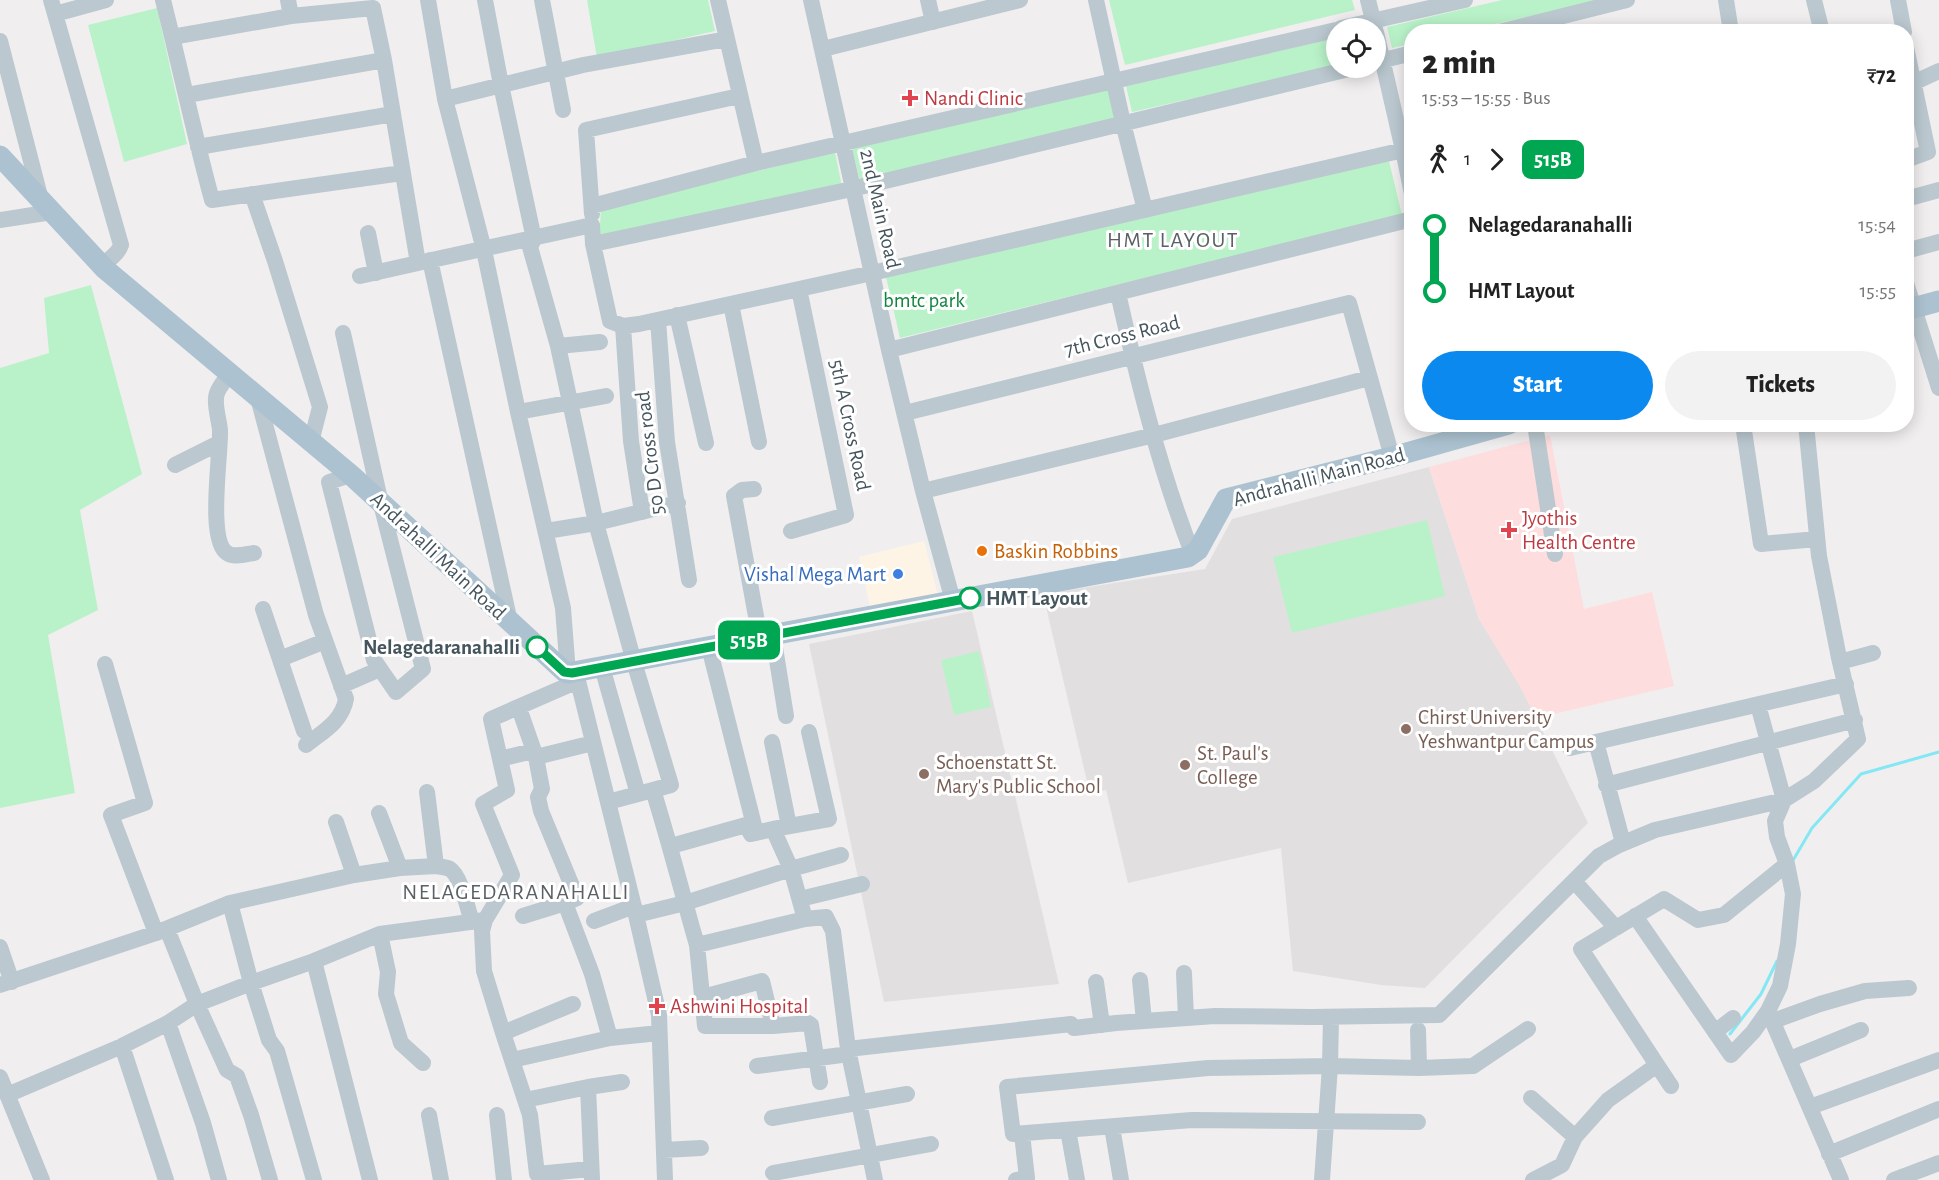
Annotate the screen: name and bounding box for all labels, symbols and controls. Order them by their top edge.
map controls [1326,18,1386,78]
button: locate [1326,18,1386,78]
text: 2 min [1422,47,1496,80]
text: ₹72 [1867,64,1896,86]
place label: Nandi Clinic [924,88,1023,109]
text: 15:53 – 15:55 · Bus [1422,88,1551,108]
marker: Nandi Clinic [901,89,919,107]
icon: walk [1422,143,1455,176]
icon: forward [1480,143,1513,176]
street label: 2nd Main Road [856,147,904,271]
text: 1 [1464,149,1471,169]
text: 515B [1534,149,1572,170]
text: Nelagedaranahalli [1468,214,1633,236]
text: 15:54 [1858,215,1896,235]
district label: HMT LAYOUT [1107,229,1239,251]
text: HMT Layout [1468,280,1575,302]
text: 15:55 [1859,281,1896,301]
park label: bmtc park [883,290,965,311]
street label: 7th Cross Road [1062,311,1182,360]
button: Start [1422,351,1653,420]
button: Tickets [1665,351,1896,420]
street label: 5th A Cross Road [826,357,874,493]
street label: 50 D Cross road [632,390,668,516]
street label: Andrahalli Main Road [1231,444,1407,510]
street label: Andrahalli Main Road [366,488,510,624]
place label: Jyothis Health Centre [1522,508,1636,553]
marker: Jyothis Health Centre [1500,521,1518,539]
place label: Baskin Robbins [994,541,1118,562]
marker: Baskin Robbins [975,544,989,558]
place label: Vishal Mega Mart [744,564,886,585]
marker: Vishal Mega Mart [891,567,905,581]
marker: HMT Layout [959,587,981,609]
place label: HMT Layout [986,588,1088,609]
line badge: 515B [707,620,791,660]
text: 515B [730,630,768,651]
marker: Nelagedaranahalli [526,636,548,658]
place label: Nelagedaranahalli [363,637,520,658]
place label: Chirst University Yeshwantpur Campus [1418,707,1594,752]
marker: Chirst University Yeshwantpur Campus [1399,722,1413,736]
place label: St. Paul's College [1197,743,1268,788]
place label: Schoenstatt St. Mary's Public School [936,752,1101,797]
marker: St. Paul's College [1178,758,1192,772]
marker: Schoenstatt St. Mary's Public School [917,767,931,781]
district label: NELAGEDARANAHALLI [402,881,630,903]
place label: Ashwini Hospital [670,996,808,1017]
marker: Ashwini Hospital [648,997,666,1015]

